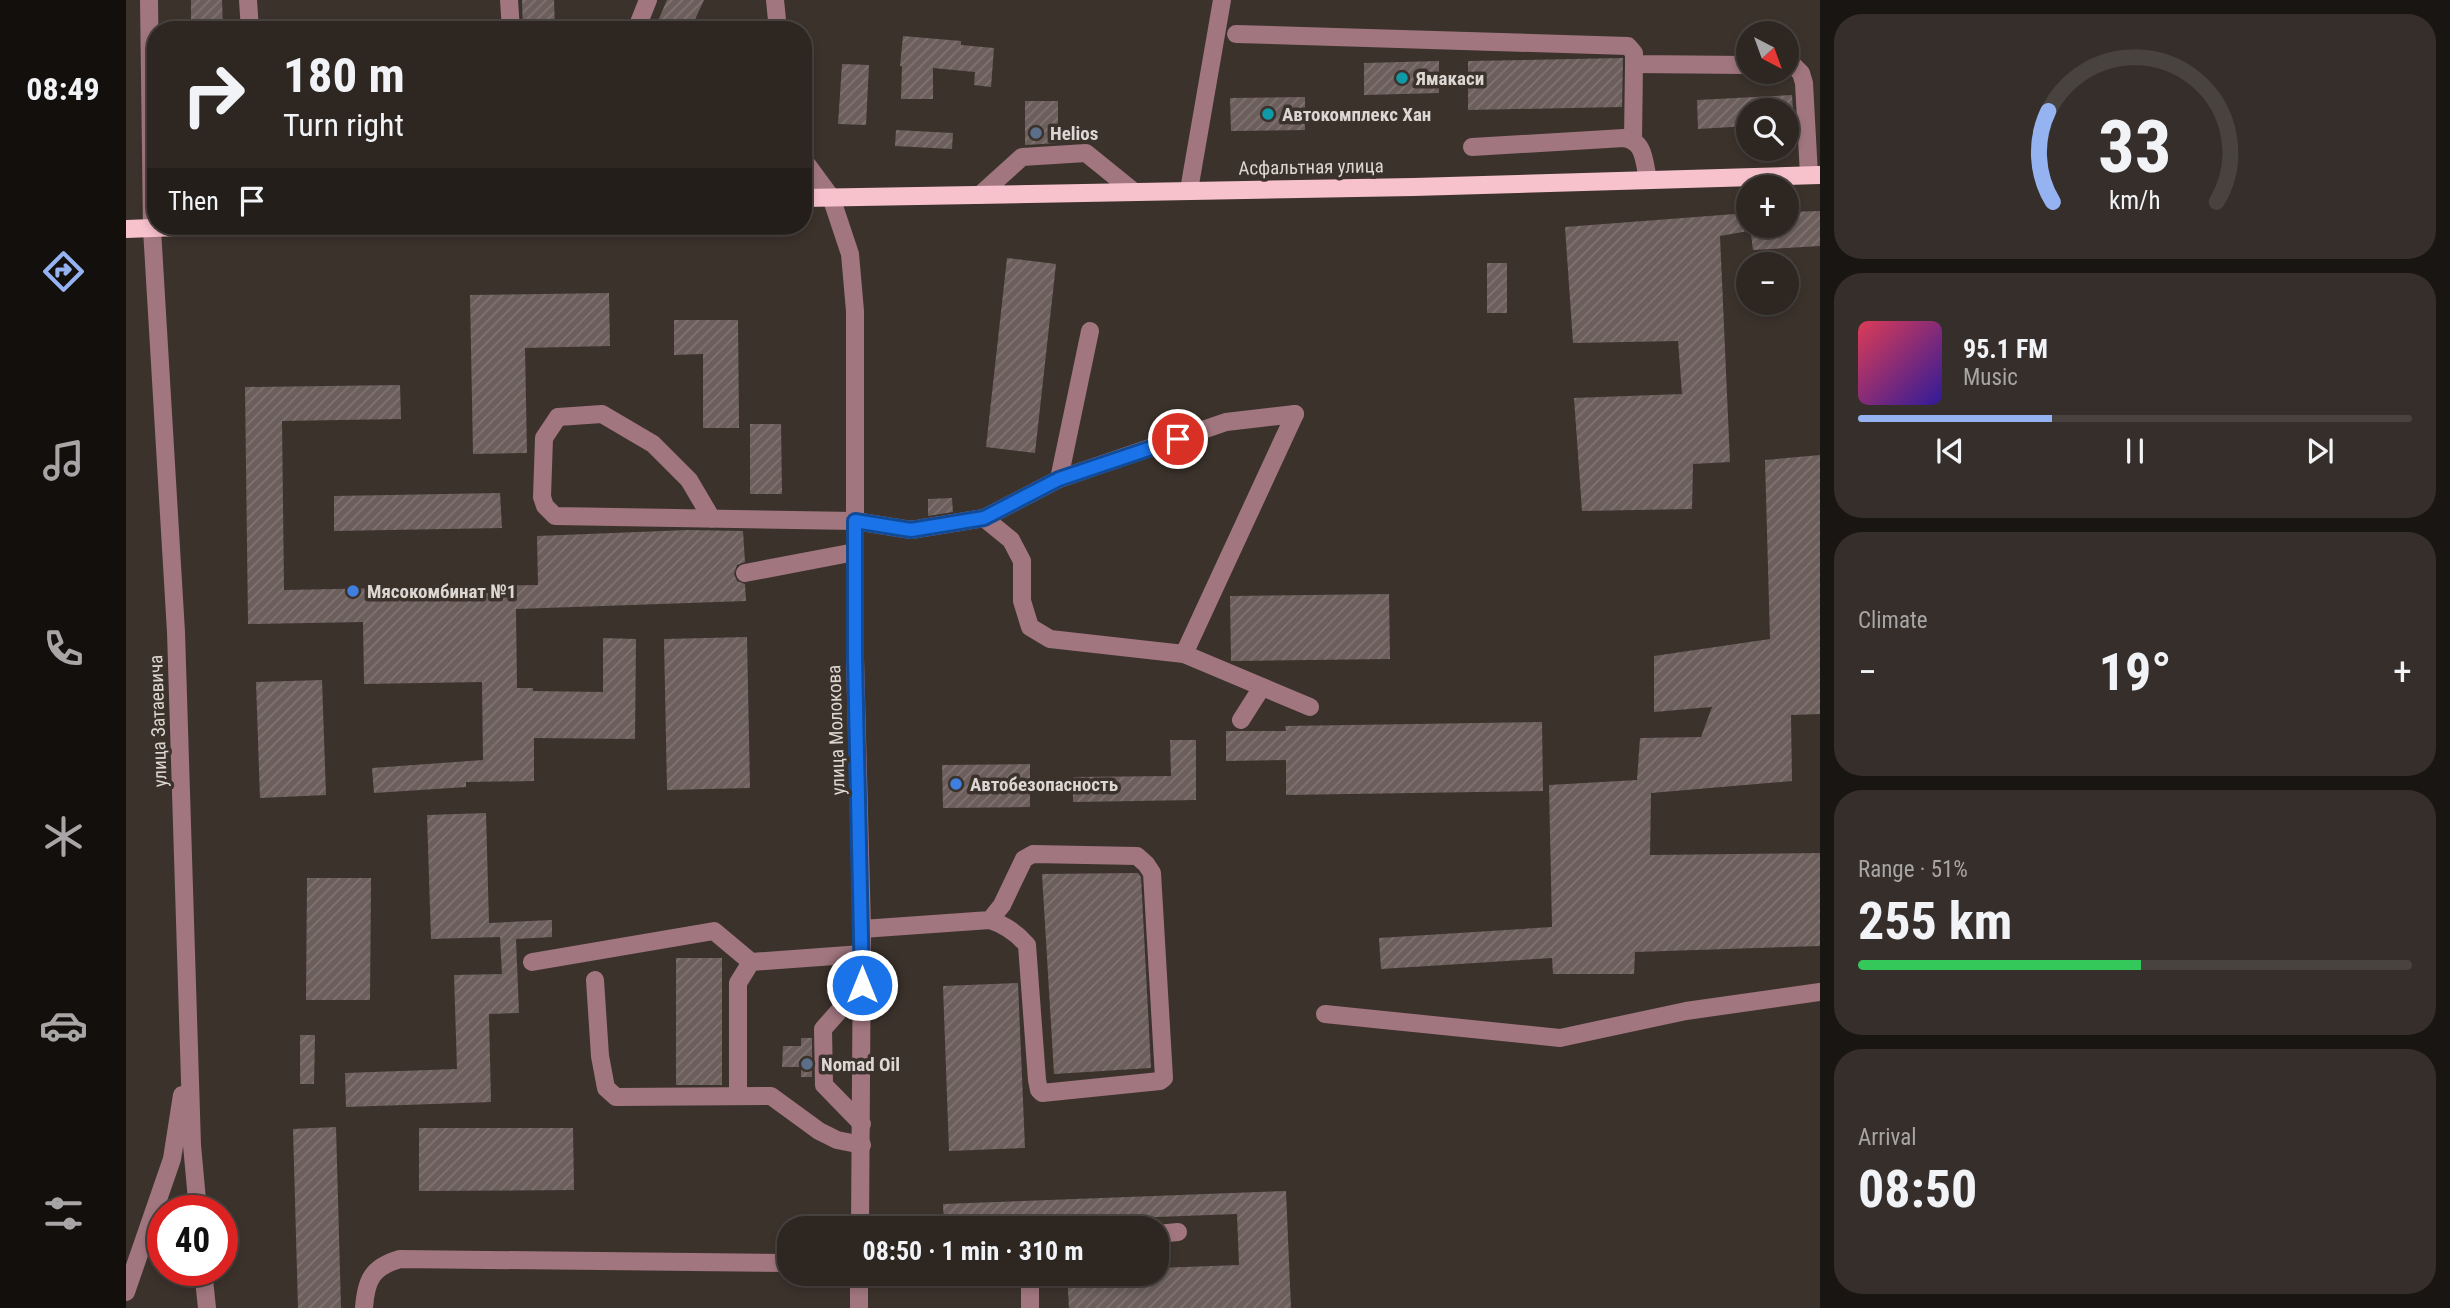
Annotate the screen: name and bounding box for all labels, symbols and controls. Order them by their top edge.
north arrow [1736,21,1799,84]
map controls [1736,21,1799,315]
text: 180 m [283,47,405,104]
icon: right [168,49,259,140]
place label: Ямакаси [1415,67,1484,90]
text: 08:49 [26,70,100,108]
marker: Ямакаси [1394,70,1410,86]
button: search [1736,98,1799,161]
place label: Автокомплекс Хан [1282,103,1431,126]
text: 33 [2098,105,2172,191]
text: Turn right [283,106,404,144]
marker: Автокомплекс Хан [1260,106,1276,122]
place label: Helios [1050,122,1098,145]
marker: Helios [1028,125,1044,141]
street label: Асфальтная улица [1238,154,1384,180]
button: + [1736,175,1799,238]
icon: arrive [233,182,271,220]
text: Then [168,186,219,216]
text: km/h [2109,186,2161,215]
icon: directions [39,247,88,296]
button: − [1736,252,1799,315]
text: 95.1 FM [1963,334,2048,364]
text: Music [1963,364,2018,391]
pin [1148,409,1208,469]
icon: arrive [1159,420,1197,458]
icon: previous [1931,432,1969,470]
icon: pause [2116,432,2154,470]
icon: next [2301,432,2339,470]
icon: music [39,436,88,485]
place label: Мясокомбинат №1 [367,580,516,603]
marker: Мясокомбинат №1 [345,583,361,599]
text: Climate [1858,607,1928,634]
icon: phone [39,624,88,673]
text: 19° [2099,642,2171,703]
text: − [1858,650,1877,694]
text: + [2393,650,2412,694]
street label: улица Затаевича [144,654,172,788]
street label: улица Молокова [822,664,850,796]
place label: Автобезопасность [970,773,1118,796]
marker: Автобезопасность [948,776,964,792]
icon: climate [39,812,88,861]
text: Range · 51% [1858,856,1968,883]
text: 255 km [1858,891,2012,952]
position arrow [825,948,899,1022]
icon: car [39,1001,88,1050]
place label: Nomad Oil [821,1053,900,1076]
marker: Nomad Oil [799,1056,815,1072]
text: Arrival [1858,1124,1917,1151]
text: 08:50 [1858,1159,1977,1220]
icon: filters [39,1189,88,1238]
speed limit sign: 40 [147,1195,238,1286]
text: 08:50 · 1 min · 310 m [863,1236,1083,1266]

